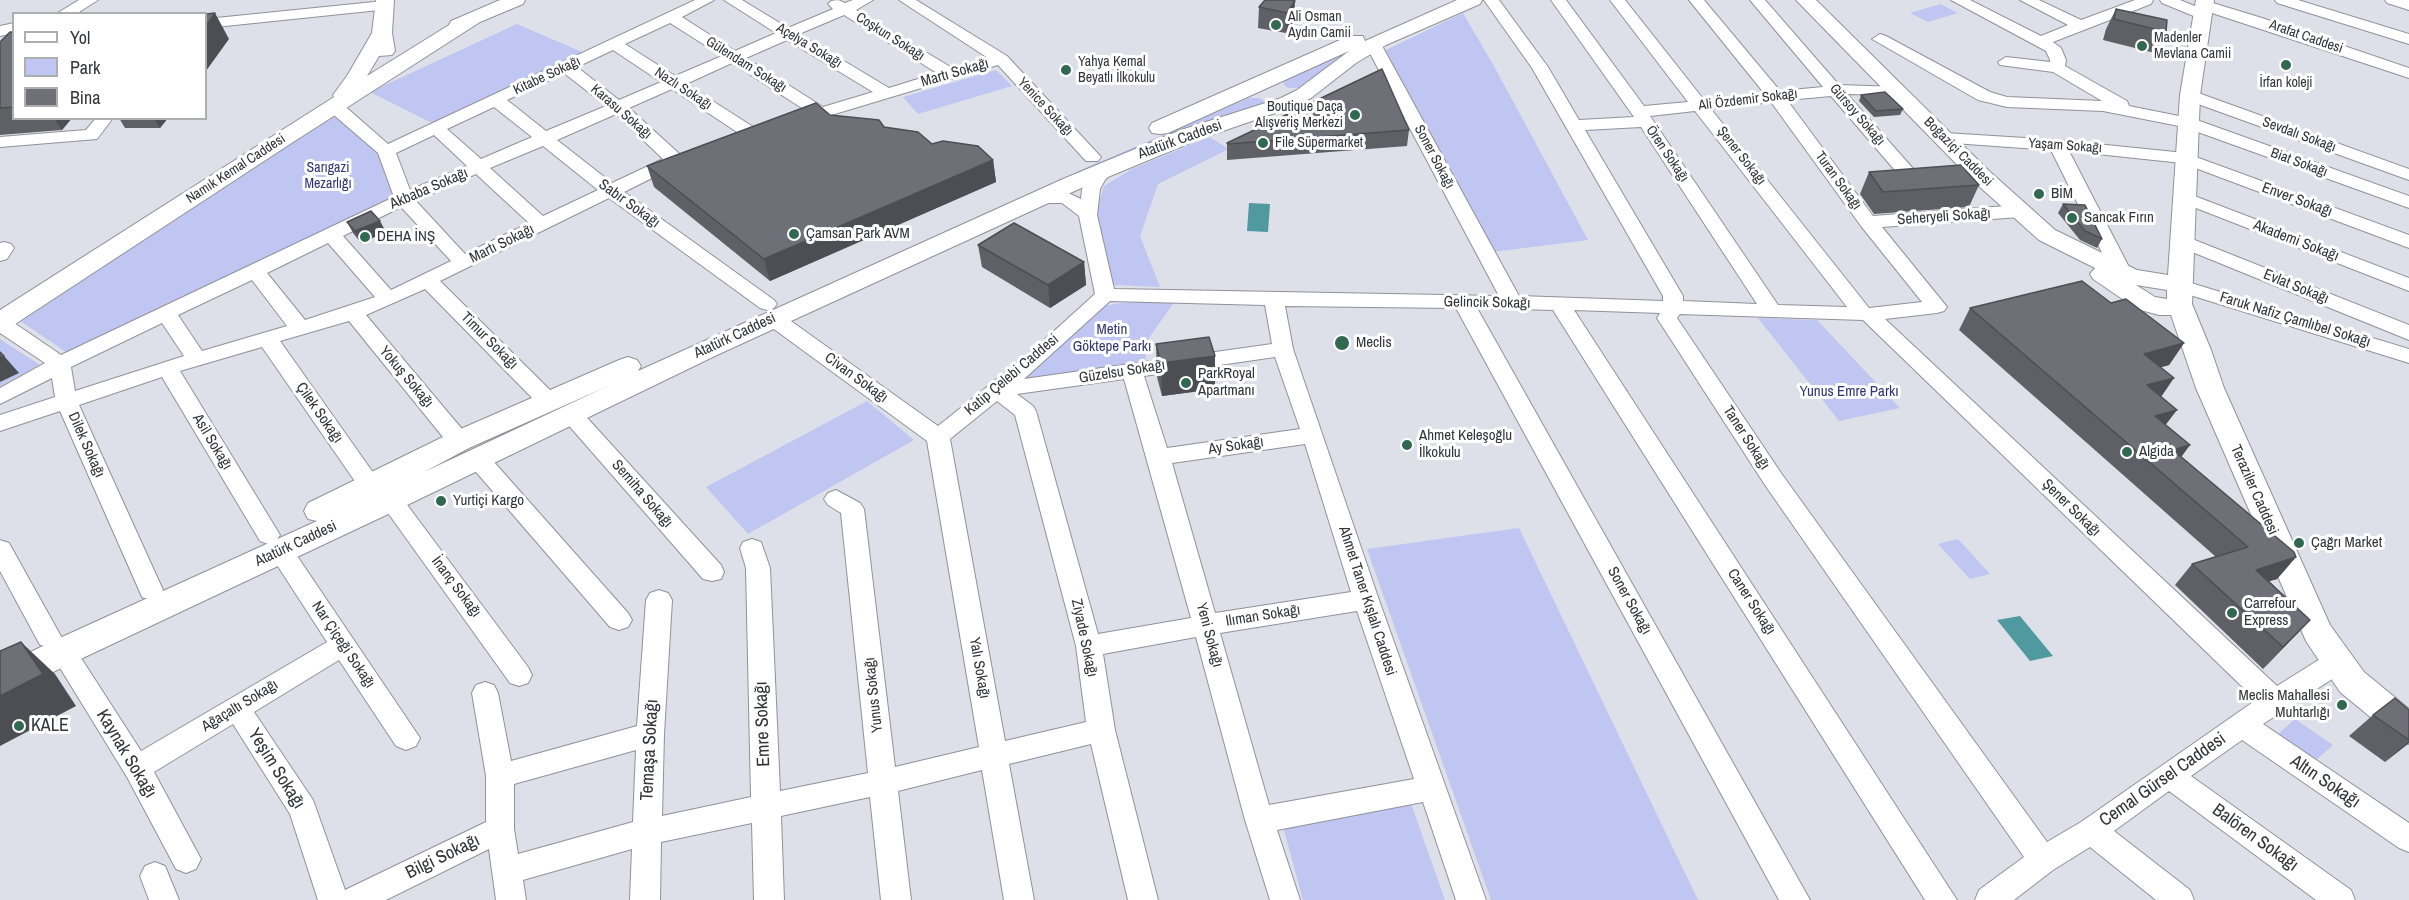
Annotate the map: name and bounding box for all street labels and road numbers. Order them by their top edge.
street label: Coşkun Sokağı [853,9,927,65]
street label: Arafat Caddesi [2267,17,2345,57]
street label: Açelya Sokağı [773,20,845,72]
street label: Gülendam Sokağı [703,34,789,96]
street label: Kitabe Sokağı [511,53,583,99]
street label: Martı Sokağı [919,55,991,91]
street label: Nazlı Sokağı [651,64,715,114]
street label: Yenice Sokağı [1014,74,1076,140]
street label: Karasu Sokağı [587,81,655,143]
street label: Gürsoy Sokağı [1826,81,1888,149]
street label: Ali Özdemir Sokağı [1698,86,1798,114]
street label: Boğaziçi Caddesi [1920,114,1996,190]
street label: Sevdalı Sokağı [2260,114,2338,156]
street label: Atatürk Caddesi [1135,116,1225,164]
street label: Soner Sokağı [1410,122,1458,192]
street label: Ören Sokağı [1642,123,1692,185]
street label: Şener Sokağı [1713,123,1769,189]
street label: Namık Kemal Caddesi [183,131,289,207]
street label: Yaşam Sokağı [2028,135,2102,157]
street label: Biat Sokağı [2268,145,2330,181]
street label: Turan Sokağı [1811,149,1865,213]
street label: Akbaba Sokağı [387,164,471,214]
street label: Sabır Sokağı [595,176,663,232]
street label: Enver Sokağı [2259,179,2335,221]
street label: Seheryeli Sokağı [1897,205,1991,229]
street label: Akademi Sokağı [2251,216,2341,266]
street label: Martı Sokağı [467,221,537,267]
street label: Evlat Sokağı [2261,266,2331,308]
street label: Faruk Nafiz Çamlıbel Sokağı [2217,288,2373,352]
street label: Gelincik Sokağı [1443,293,1531,313]
street label: Timur Sokağı [457,309,521,373]
street label: Atatürk Caddesi [691,309,779,363]
street label: Katip Çelebi Caddesi [961,331,1063,419]
street label: Yokuş Sokağı [375,343,437,411]
street label: Civan Sokağı [821,349,891,407]
street label: Güzelsu Sokağı [1078,356,1166,388]
street label: Çilek Sokağı [292,379,346,447]
street label: Taner Sokağı [1719,403,1773,473]
street label: Dilek Sokağı [64,409,108,481]
street label: Asil Sokağı [188,411,236,473]
street label: Ay Sokağı [1207,433,1265,459]
street label: Teraziler Caddesi [2226,442,2282,538]
street label: Semiha Sokağı [608,456,676,532]
street label: Şener Sokağı [2038,476,2104,540]
street label: Atatürk Caddesi [252,517,340,571]
street label: Ahmet Taner Kışlalı Caddesi [1334,524,1400,678]
street label: İnanç Sokağı [427,553,485,621]
street label: Soner Sokağı [1603,564,1655,638]
street label: Caner Sokağı [1723,566,1779,638]
street label: Ziyade Sokağı [1067,597,1101,679]
street label: Nar Çiçeği Sokağı [307,598,379,692]
street label: Yeni Sokağı [1192,601,1226,669]
street label: Ilıman Sokağı [1224,601,1302,631]
street label: Yalı Sokağı [965,636,993,700]
street label: Yunus Sokağı [861,656,887,734]
street label: Ağaçaltı Sokağı [198,676,282,736]
street label: Emre Sokağı [751,681,775,767]
street label: Temaşa Sokağı [637,699,663,801]
street label: Kaynak Sokağı [91,706,161,802]
street label: Yeşim Sokağı [243,725,309,813]
street label: Cemal Gürsel Caddesi [2096,728,2230,832]
street label: Altın Sokağı [2286,751,2364,813]
street label: Balören Sokağı [2208,800,2302,876]
street label: Bilgi Sokağı [402,830,484,884]

